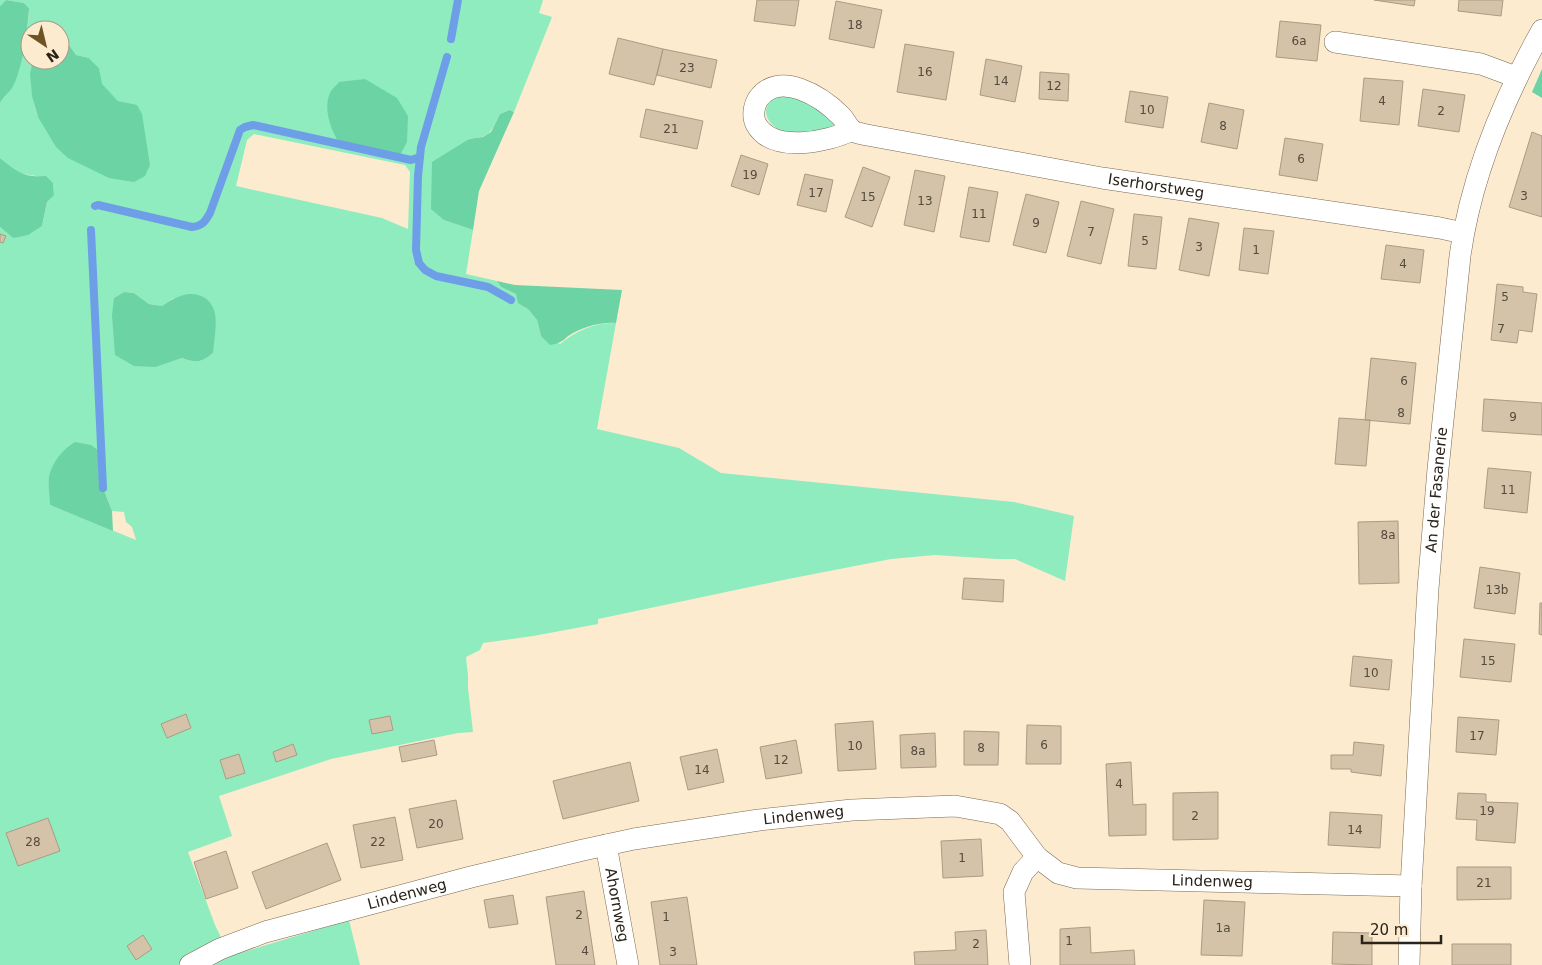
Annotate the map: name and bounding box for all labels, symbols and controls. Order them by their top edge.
house number: 18 [847,18,863,32]
north arrow [20,20,70,70]
house number: 6a [1292,34,1307,48]
text: N [43,46,62,66]
house number: 23 [679,61,695,75]
house number: 16 [917,65,933,79]
house number: 14 [993,74,1009,88]
house number: 12 [1046,79,1062,93]
house number: 4 [1378,94,1386,108]
house number: 10 [1139,103,1155,117]
house number: 2 [1437,104,1445,118]
house number: 8 [1219,119,1227,133]
house number: 21 [663,122,679,136]
house number: 6 [1297,152,1305,166]
house number: 19 [742,168,758,182]
street label: Iserhorstweg [1107,170,1205,202]
house number: 17 [808,186,824,200]
house number: 3 [1520,189,1528,203]
house number: 15 [860,190,876,204]
house number: 13 [917,194,933,208]
house number: 11 [971,207,987,221]
house number: 9 [1032,216,1040,230]
house number: 7 [1087,225,1095,239]
house number: 5 [1141,234,1149,248]
house number: 3 [1195,240,1203,254]
house number: 1 [1252,243,1260,257]
house number: 4 [1399,257,1407,271]
house number: 5 [1501,290,1509,304]
house number: 7 [1497,322,1505,336]
house number: 6 [1400,374,1408,388]
house number: 8 [1397,406,1405,420]
house number: 9 [1509,410,1517,424]
street label: An der Fasanerie [1422,426,1451,553]
house number: 11 [1500,483,1516,497]
house number: 8a [1381,528,1396,542]
house number: 13b [1486,583,1508,597]
house number: 15 [1480,654,1496,668]
house number: 10 [1363,666,1379,680]
house number: 17 [1469,729,1485,743]
house number: 6 [1040,738,1048,752]
house number: 10 [847,739,863,753]
house number: 8 [977,741,985,755]
house number: 8a [911,744,926,758]
house number: 12 [773,753,789,767]
house number: 14 [694,763,710,777]
house number: 4 [1115,777,1123,791]
street label: Lindenweg [762,802,845,829]
house number: 19 [1479,804,1495,818]
house number: 2 [1191,809,1199,823]
house number: 20 [428,817,444,831]
house number: 14 [1347,823,1363,837]
house number: 28 [25,835,41,849]
house number: 22 [370,835,386,849]
house number: 1 [958,851,966,865]
street label: Ahornweg [601,866,633,944]
street label: Lindenweg [1171,871,1253,891]
street label: Lindenweg [365,875,449,913]
house number: 21 [1476,876,1492,890]
house number: 2 [575,908,583,922]
house number: 1 [662,910,670,924]
scale bar [1362,912,1441,944]
house number: 1a [1216,921,1231,935]
text: 20 m [1370,921,1408,939]
house number: 1 [1065,934,1073,948]
house number: 2 [972,937,980,951]
house number: 4 [581,944,589,958]
house number: 3 [669,945,677,959]

